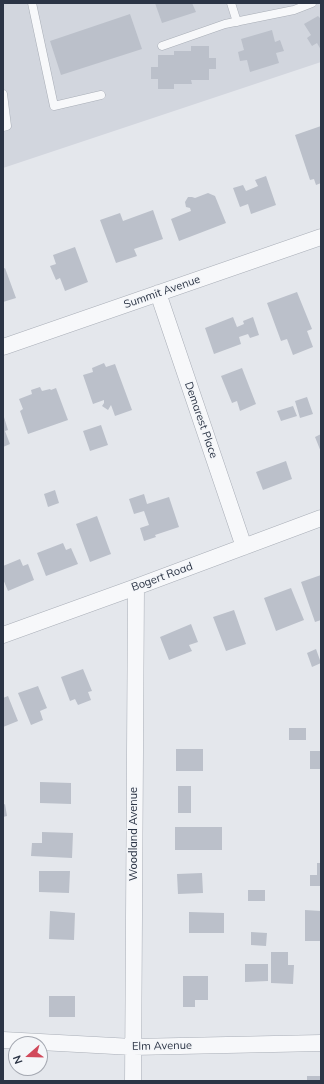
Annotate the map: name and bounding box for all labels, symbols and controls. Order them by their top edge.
street label: Summit Avenue [122,273,202,311]
street label: Demarest Place [182,380,220,460]
street label: Bogert Road [130,560,194,594]
street label: Woodland Avenue [127,787,141,881]
north arrow [8,1036,48,1076]
street label: Elm Avenue [132,1039,192,1053]
text: N [10,1053,26,1066]

